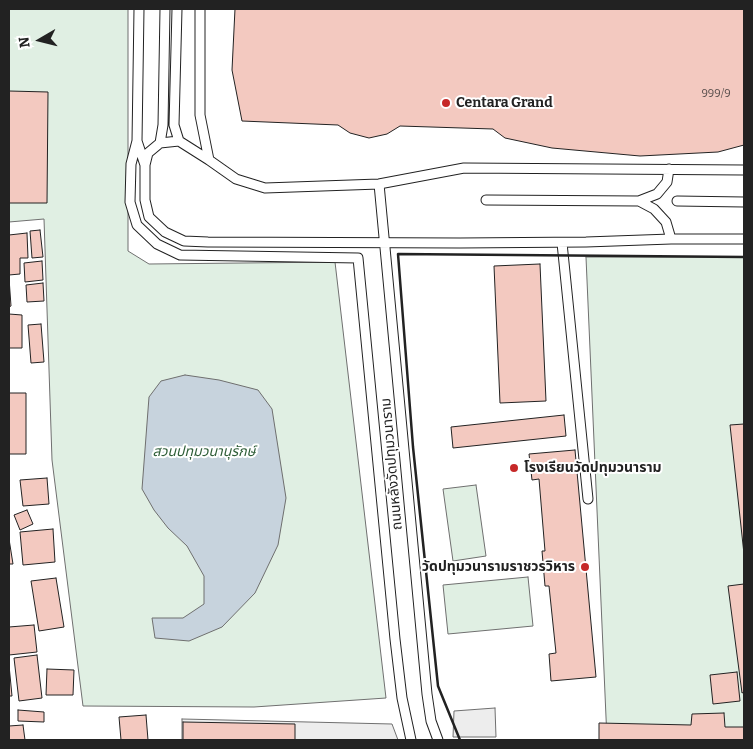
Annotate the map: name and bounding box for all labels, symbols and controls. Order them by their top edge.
north arrow [15,15,65,65]
text: N [15,36,34,49]
house number: 999/9 [701,87,731,101]
place label: Centara Grand [456,95,553,111]
marker: Centara Grand [440,97,452,109]
street label: ถนนหลังวัดปทุมวนาราม [378,397,406,531]
park label: สวนปทุมวนานุรักษ์ [153,444,255,460]
place label: โรงเรียนวัดปทุมวนาราม [524,460,662,476]
marker: โรงเรียนวัดปทุมวนาราม [508,462,520,474]
place label: วัดปทุมวนารามราชวรวิหาร [422,559,575,575]
marker: วัดปทุมวนารามราชวรวิหาร [579,561,591,573]

